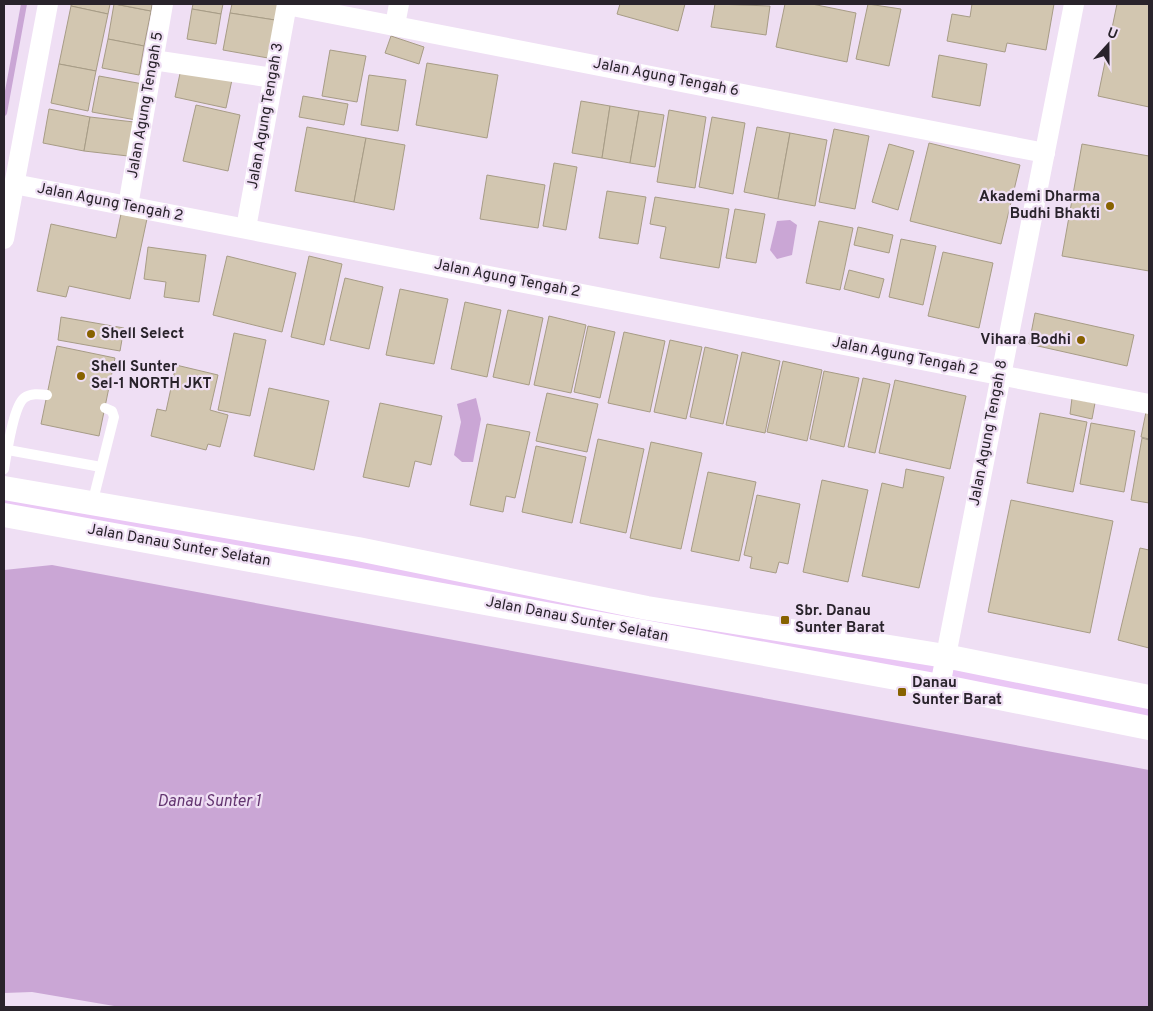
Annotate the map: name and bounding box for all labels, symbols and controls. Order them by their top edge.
north arrow [1083,20,1133,70]
text: U [1104,25,1120,44]
street label: Jalan Agung Tengah 5 [124,30,168,180]
street label: Jalan Agung Tengah 3 [244,41,288,191]
street label: Jalan Agung Tengah 6 [591,55,741,101]
street label: Jalan Agung Tengah 2 [35,180,185,226]
place label: Akademi Dharma Budhi Bhakti [979,188,1100,224]
marker: Akademi Dharma Budhi Bhakti [1104,200,1116,212]
street label: Jalan Agung Tengah 2 [432,256,582,302]
place label: Shell Select [101,325,184,344]
marker: Shell Select [85,328,97,340]
place label: Vihara Bodhi [980,331,1071,350]
street label: Jalan Agung Tengah 2 [830,334,980,380]
marker: Vihara Bodhi [1075,334,1087,346]
place label: Shell Sunter Sel-1 NORTH JKT [91,358,211,394]
street label: Jalan Agung Tengah 8 [966,358,1012,508]
marker: Shell Sunter Sel-1 NORTH JKT [75,370,87,382]
street label: Jalan Danau Sunter Selatan [86,521,272,571]
street label: Jalan Danau Sunter Selatan [484,593,670,647]
place label: Sbr. Danau Sunter Barat [795,602,885,638]
marker: Sbr. Danau Sunter Barat [779,614,791,626]
place label: Danau Sunter Barat [912,674,1002,710]
marker: Danau Sunter Barat [896,686,908,698]
water label: Danau Sunter 1 [157,792,261,812]

